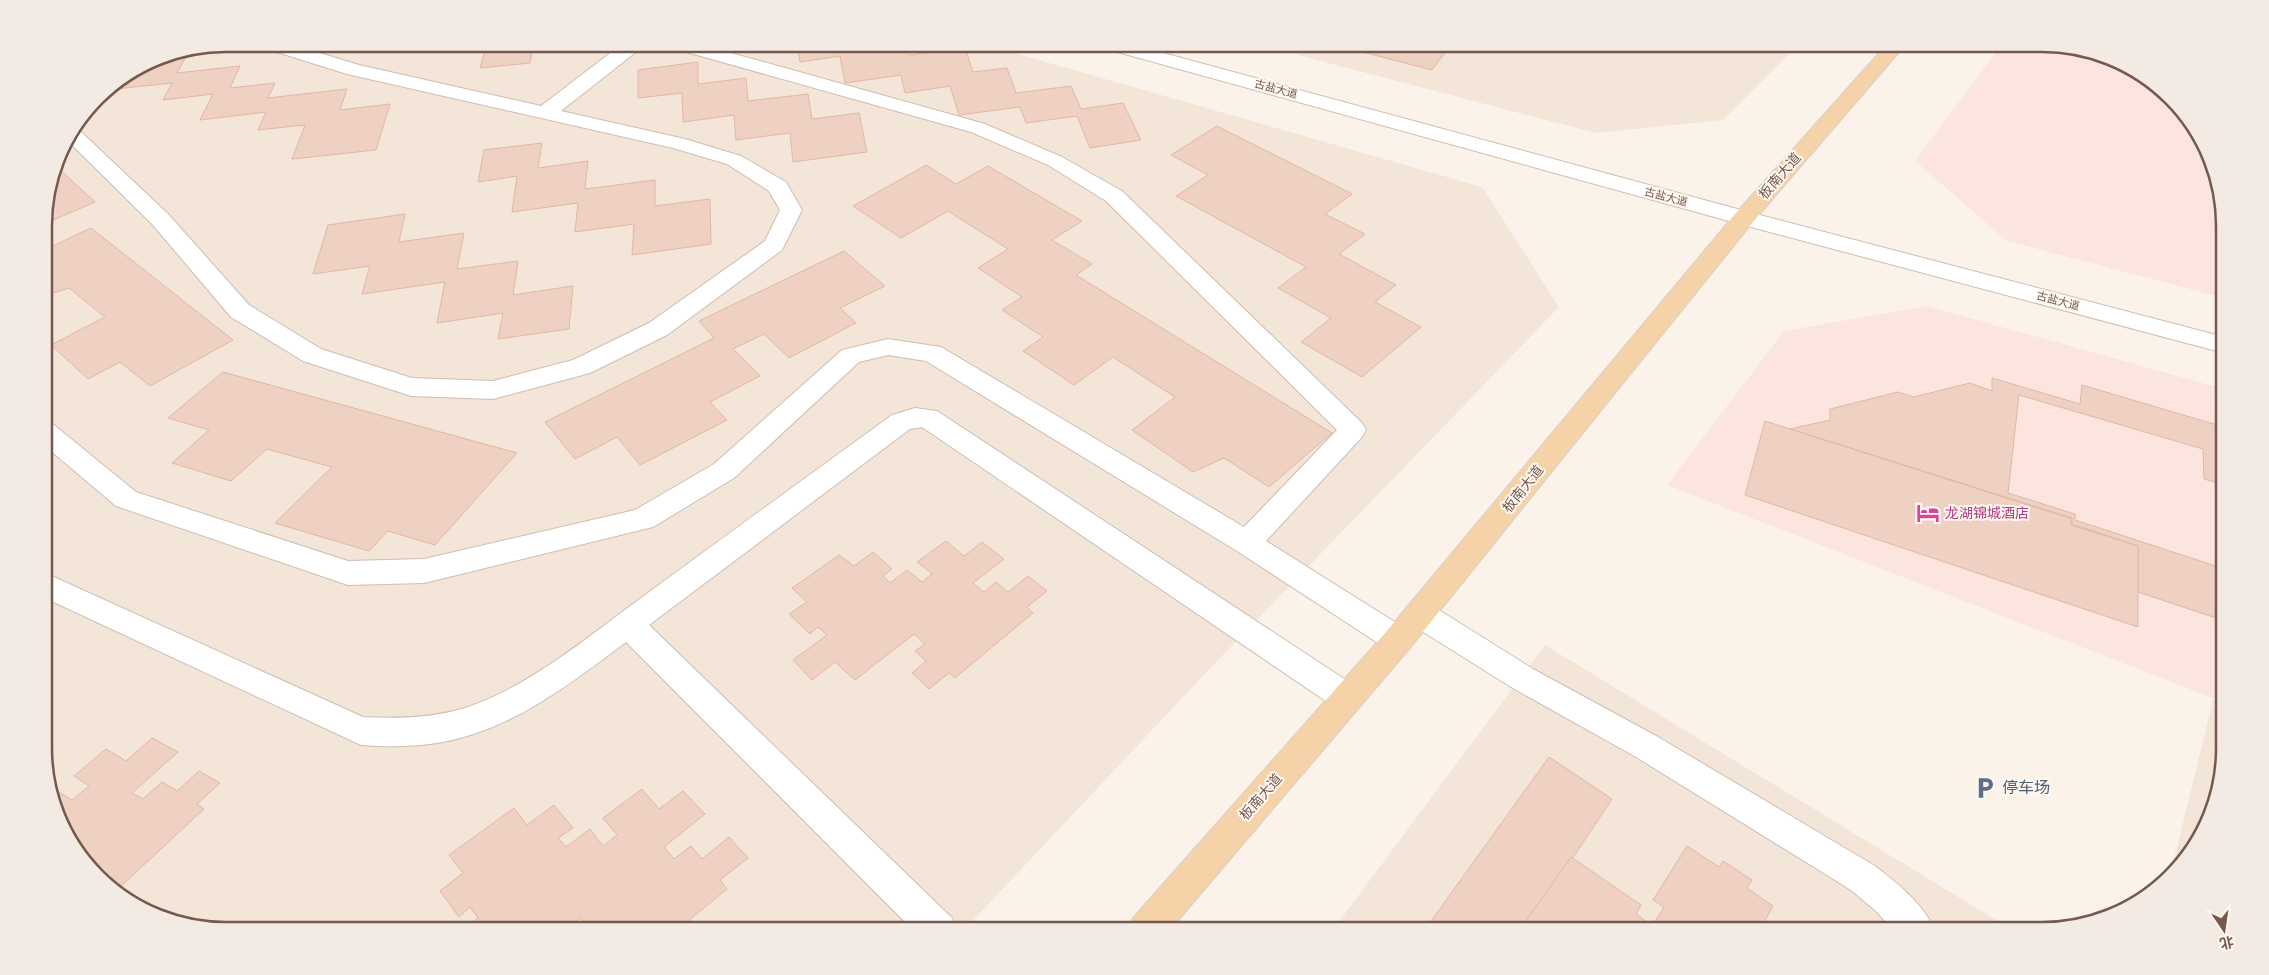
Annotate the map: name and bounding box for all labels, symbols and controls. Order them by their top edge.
street label: 古盐大道 [1253,76,1299,102]
street label: 板南大道 [1754,149,1806,203]
street label: 古盐大道 [1643,184,1689,210]
street label: 古盐大道 [2035,288,2081,314]
street label: 板南大道 [1498,461,1548,517]
hotel icon: 龙湖锦城酒店 [1915,500,1941,526]
place label: 龙湖锦城酒店 [1945,504,2029,523]
street label: 板南大道 [1235,770,1287,824]
parking icon: 停车场 [1972,775,1998,801]
place label: 停车场 [2002,777,2050,799]
north arrow [2199,905,2249,955]
text: 北 [2218,931,2236,953]

